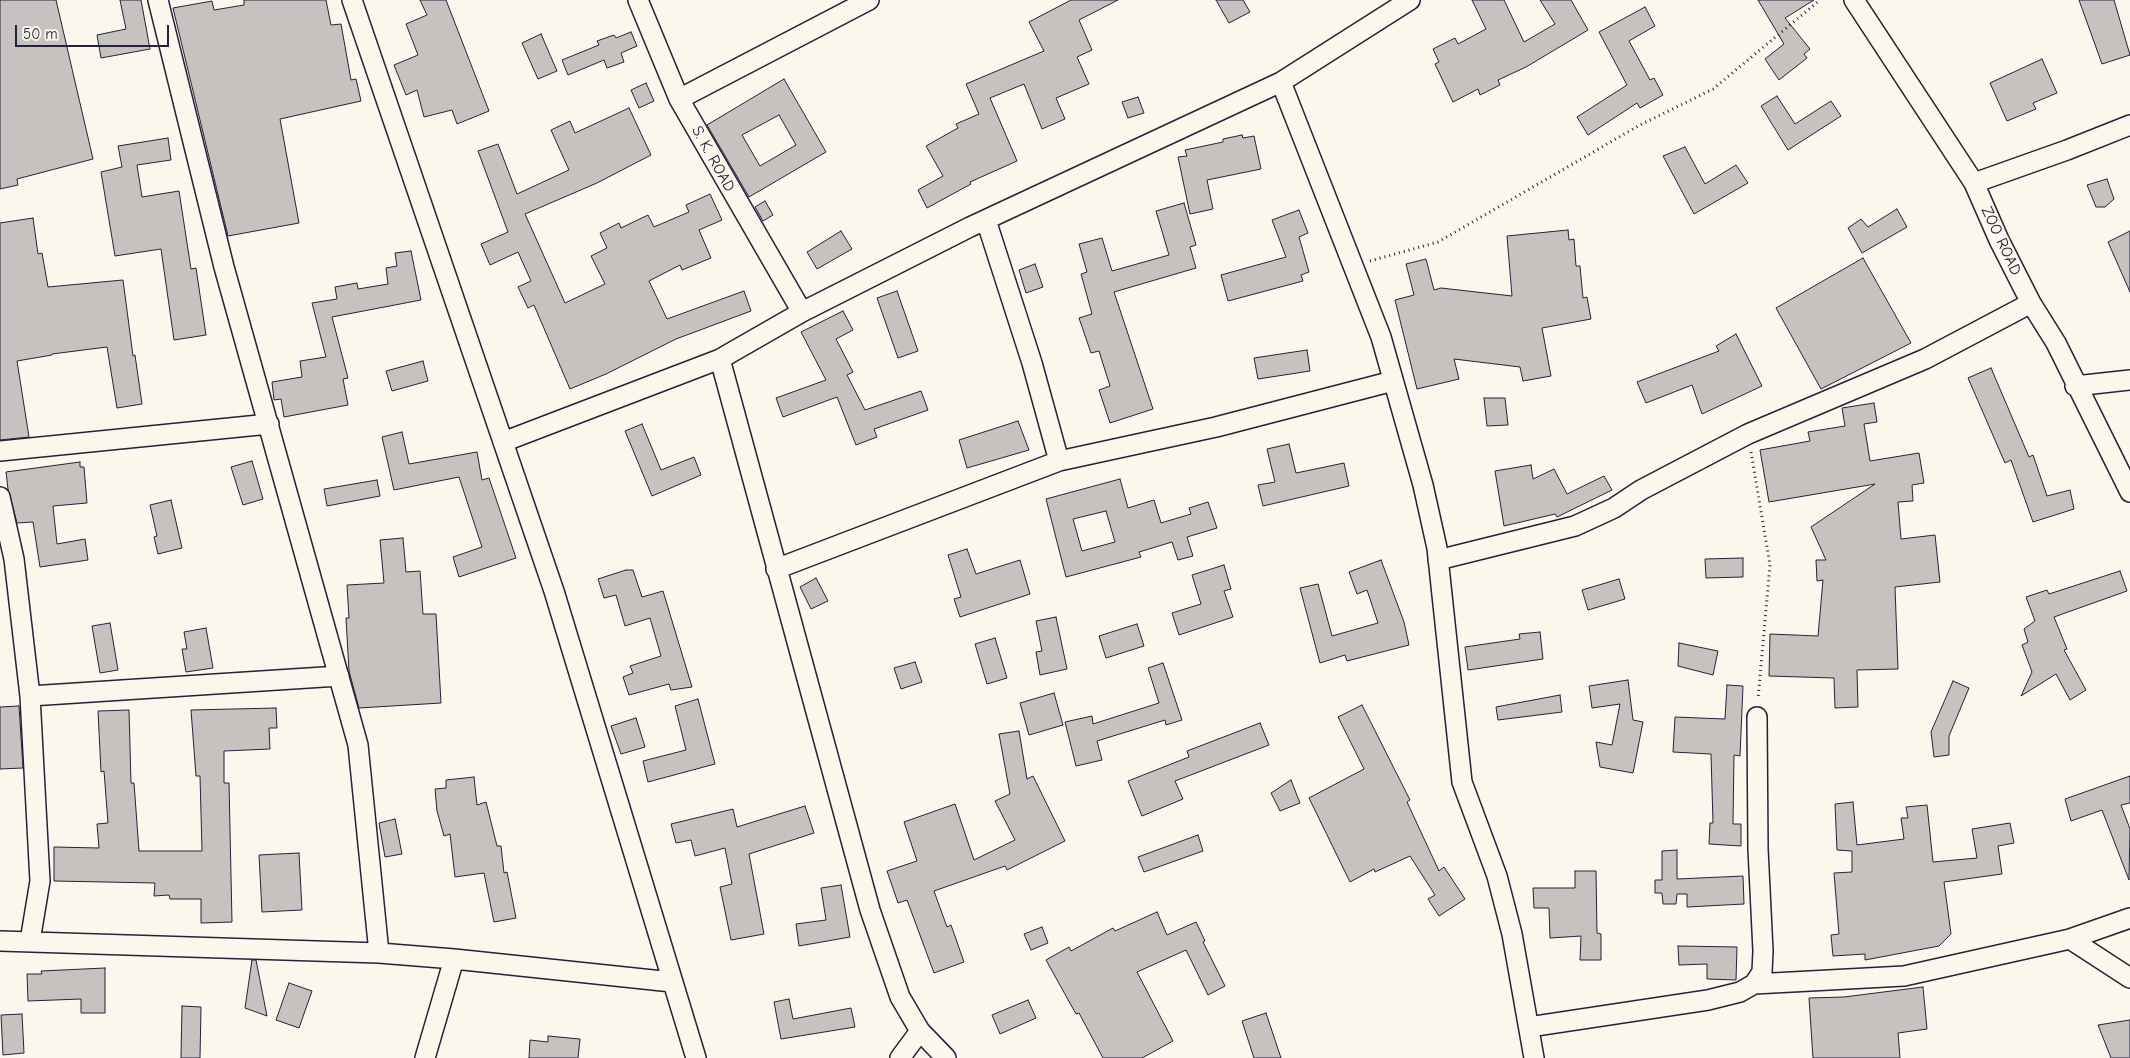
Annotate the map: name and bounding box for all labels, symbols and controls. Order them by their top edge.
scale bar [18,15,171,47]
text: 50 m [23,25,58,43]
street label: S. K. ROAD [687,123,739,195]
street label: ZOO ROAD [1977,203,2025,279]

